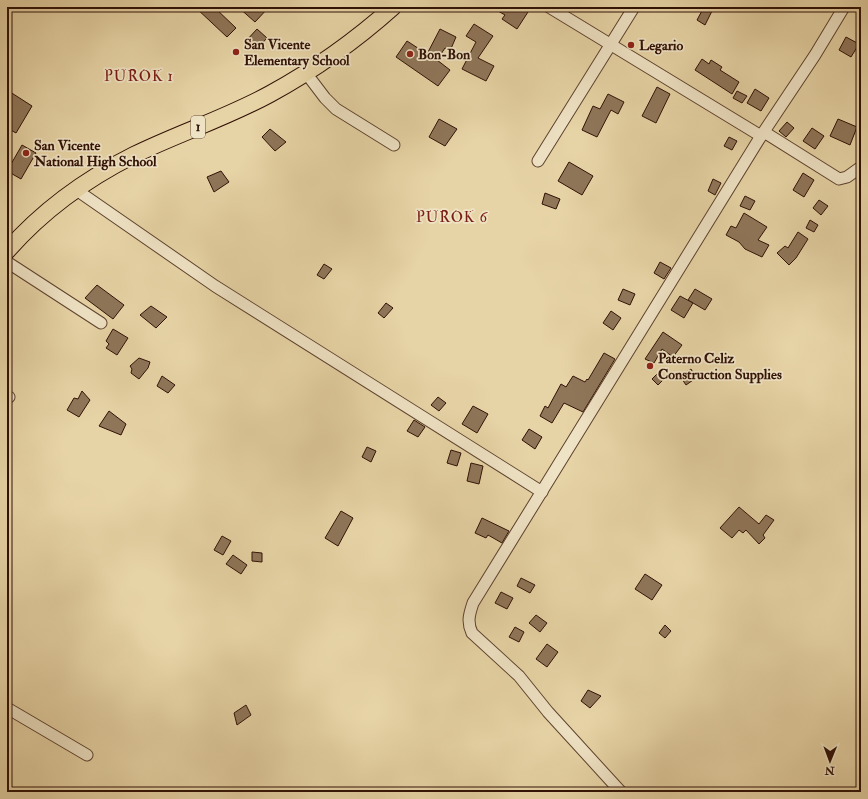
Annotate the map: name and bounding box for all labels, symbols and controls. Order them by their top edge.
place label: San Vicente Elementary School [244,36,350,70]
place label: Legario [639,37,684,55]
marker: Legario [626,40,636,50]
place label: Bon-Bon [418,46,471,63]
marker: San Vicente Elementary School [231,47,241,57]
marker: Bon-Bon [405,49,415,59]
district label: PUROK 1 [104,67,174,86]
road number: 1 [191,116,205,138]
place label: San Vicente National High School [33,137,157,171]
marker: San Vicente National High School [21,148,31,158]
district label: PUROK 6 [416,208,488,227]
place label: Paterno Celiz Construction Supplies [658,350,782,384]
marker: Paterno Celiz Construction Supplies [645,361,655,371]
north arrow [810,741,850,781]
text: N [824,764,836,777]

